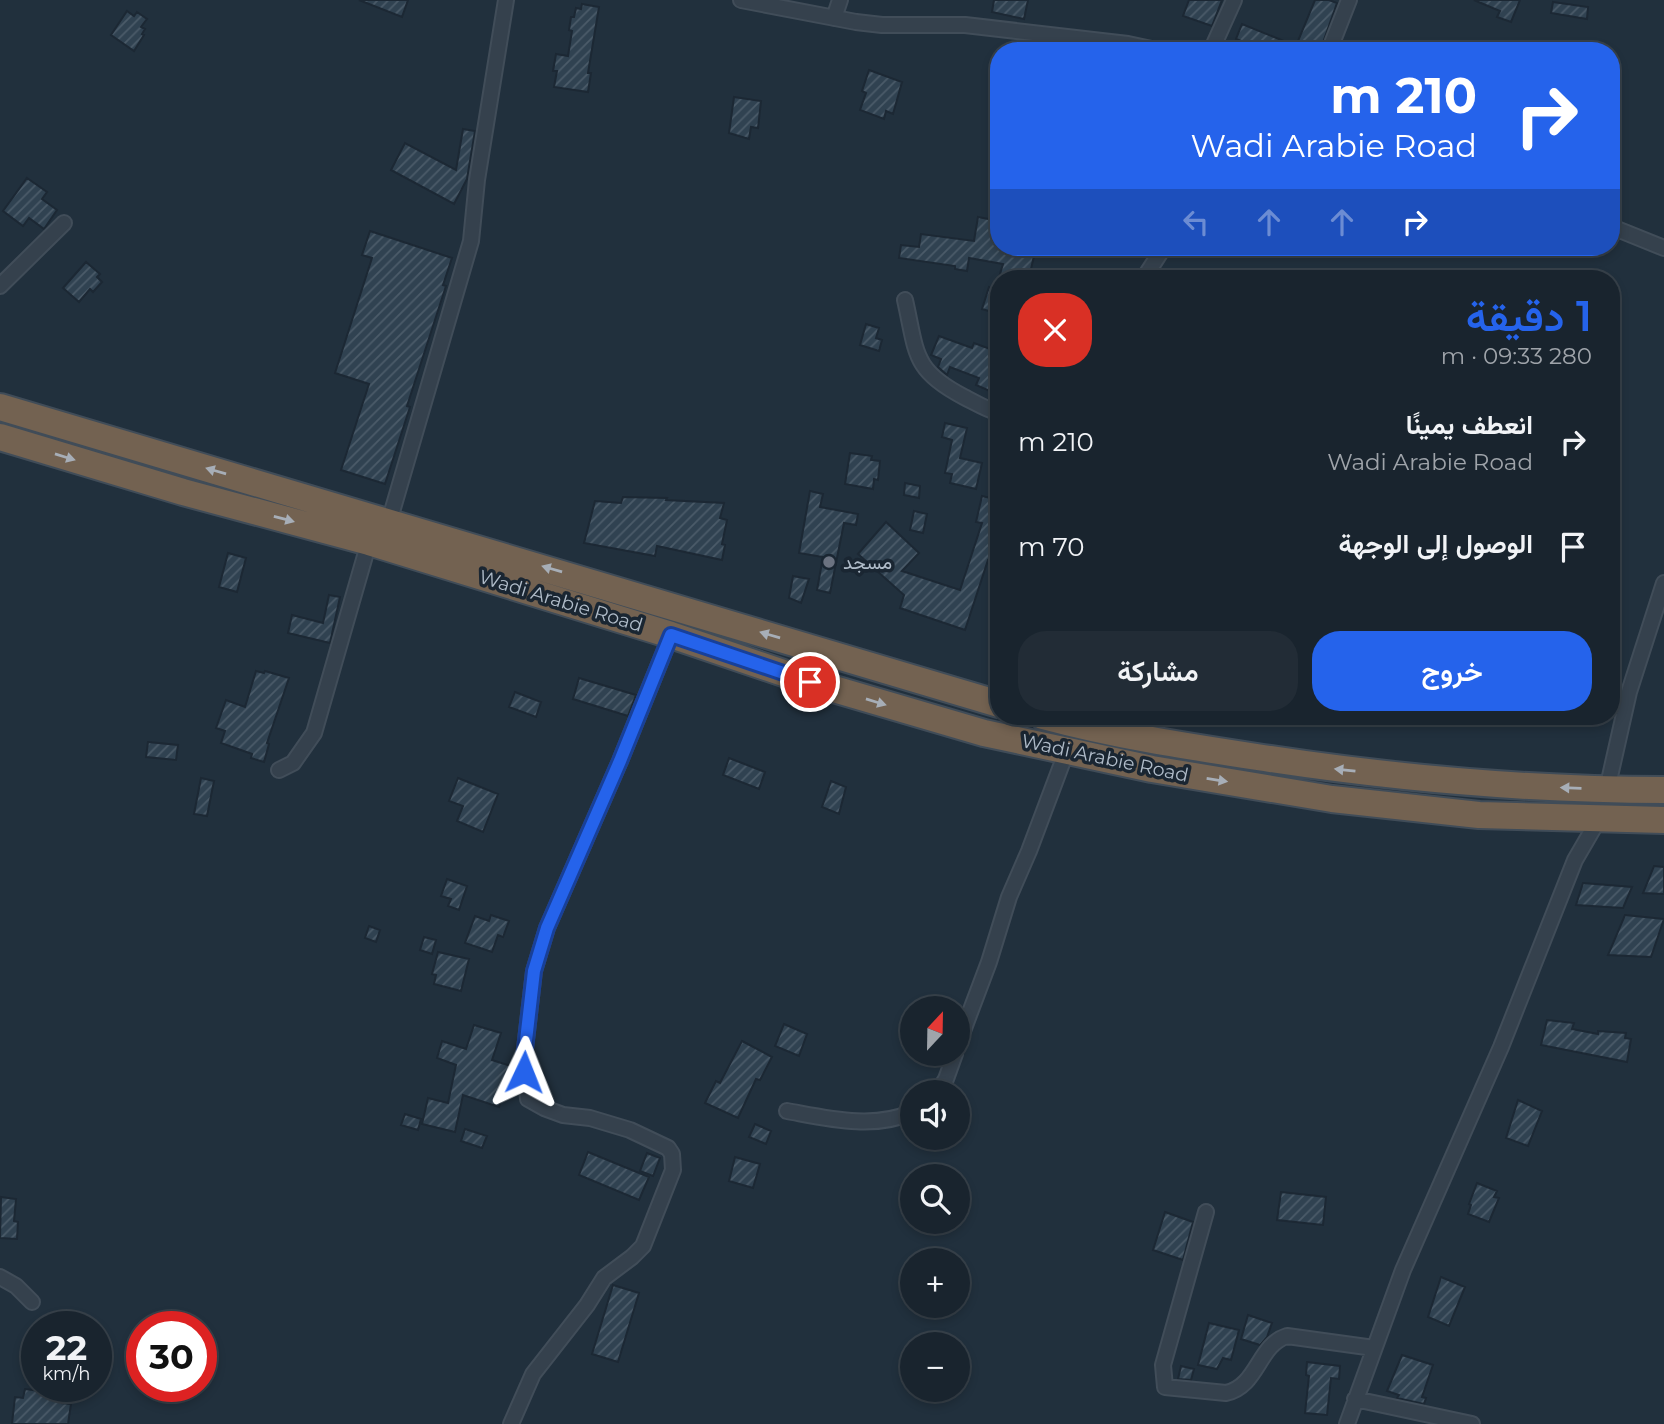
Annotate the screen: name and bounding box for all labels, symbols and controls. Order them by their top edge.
text: 210 m [1330,66,1477,125]
icon: right [1501,70,1592,161]
text: Wadi Arabie Road [1191,126,1477,165]
icon: left [1177,203,1215,241]
icon: ahead [1250,203,1288,241]
icon: ahead [1323,203,1361,241]
icon: right [1396,203,1434,241]
text: 1 دقيقة [1466,290,1592,342]
button: close [1018,293,1092,367]
text: 280 m · 09:33 [1441,342,1592,370]
text: انعطف يمينًا [1406,409,1533,441]
icon: right [1554,423,1592,461]
text: 210 m [1018,426,1094,458]
text: Wadi Arabie Road [1327,448,1533,476]
one-way arrow [55,453,76,463]
one-way arrow [205,466,226,476]
one-way arrow [274,515,295,525]
text: الوصول إلى الوجهة [1339,528,1533,560]
icon: arrive [1554,528,1592,566]
text: 70 m [1018,531,1084,563]
place label: مسجد [843,551,892,574]
marker: مسجد [821,554,837,570]
one-way arrow [541,564,562,574]
street label: Wadi Arabie Road [476,565,646,637]
one-way arrow [759,630,780,640]
button: مشاركة [1018,631,1298,711]
button: خروج [1312,631,1592,711]
pin [780,652,840,712]
icon: arrive [791,663,829,701]
one-way arrow [866,697,887,707]
street label: Wadi Arabie Road [1019,729,1191,787]
one-way arrow [1333,764,1355,775]
one-way arrow [1206,775,1228,786]
one-way arrow [1560,783,1582,794]
north arrow [900,996,970,1066]
map controls [900,996,970,1402]
position arrow [487,1035,561,1109]
button: sound [900,1080,970,1150]
button: search [900,1164,970,1234]
button: + [900,1248,970,1318]
speed limit sign: 30 [126,1311,217,1402]
text: 22 [46,1326,87,1369]
button: − [900,1332,970,1402]
text: km/h [42,1363,91,1385]

